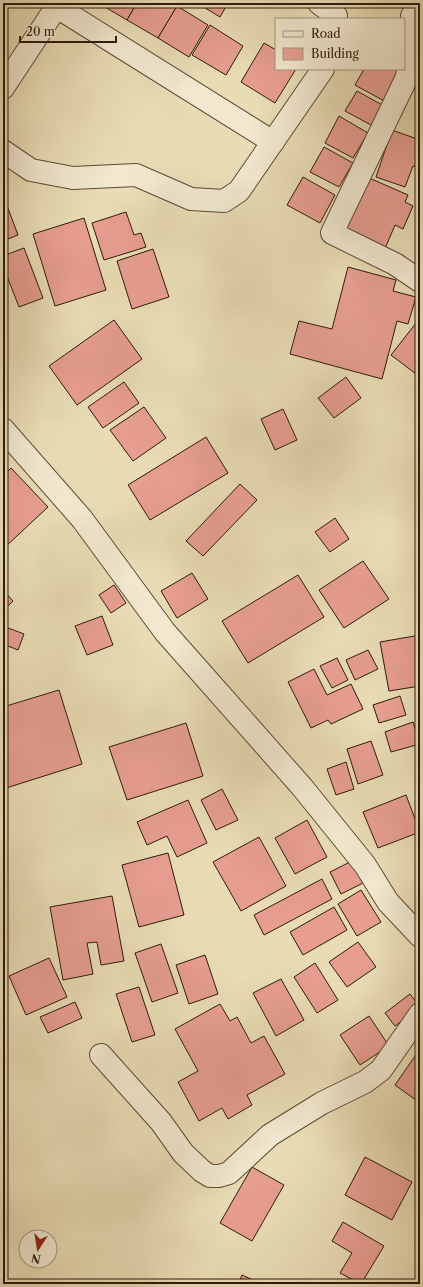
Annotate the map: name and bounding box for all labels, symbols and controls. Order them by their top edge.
scale bar [20,18,116,44]
legend [275,18,405,70]
text: 20 m [26,24,55,39]
text: Road [311,26,341,41]
text: Building [311,46,359,61]
north arrow [18,1229,58,1269]
text: N [29,1251,42,1267]

